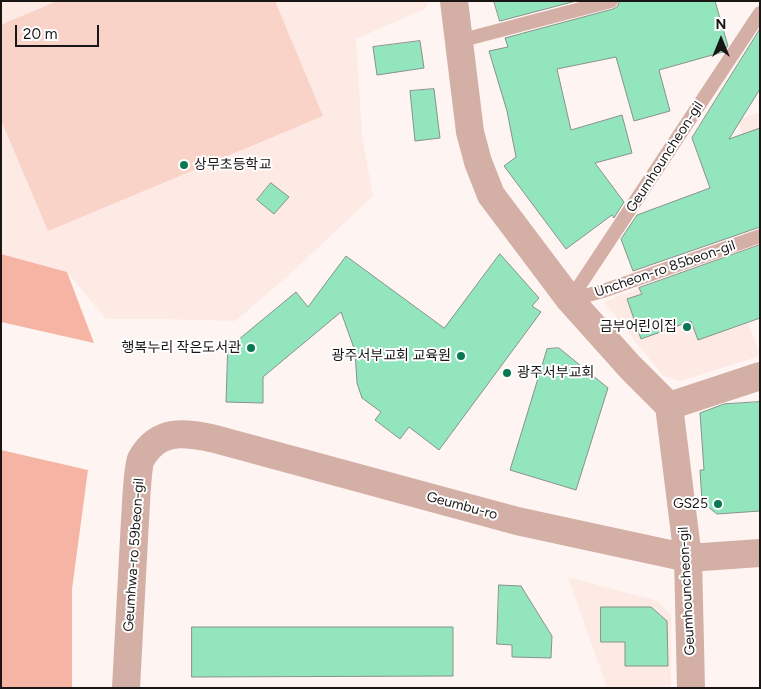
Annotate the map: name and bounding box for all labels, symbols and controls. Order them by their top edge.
scale bar [18,15,101,47]
north arrow [696,15,746,65]
text: N [716,16,726,33]
text: 20 m [23,25,57,43]
street label: Geumhouncheon-gil [623,98,707,216]
place label: 상무초등학교 [194,157,271,173]
marker: 상무초등학교 [178,159,190,171]
street label: Uncheon-ro 85beon-gil [592,237,738,301]
place label: 금부어린이집 [600,319,677,335]
marker: 금부어린이집 [681,321,693,333]
place label: 행복누리 작은도서관 [122,340,241,356]
marker: 행복누리 작은도서관 [245,342,257,354]
place label: 광주서부교회 교육원 [332,348,451,364]
marker: 광주서부교회 교육원 [455,350,467,362]
place label: 광주서부교회 [517,365,594,381]
marker: 광주서부교회 [501,367,513,379]
street label: Geumhwa-ro 59beon-gil [120,478,148,632]
street label: Geumbu-ro [425,488,499,524]
place label: GS25 [673,496,708,512]
marker: GS25 [712,498,724,510]
street label: Geumhouncheon-gil [675,526,699,656]

